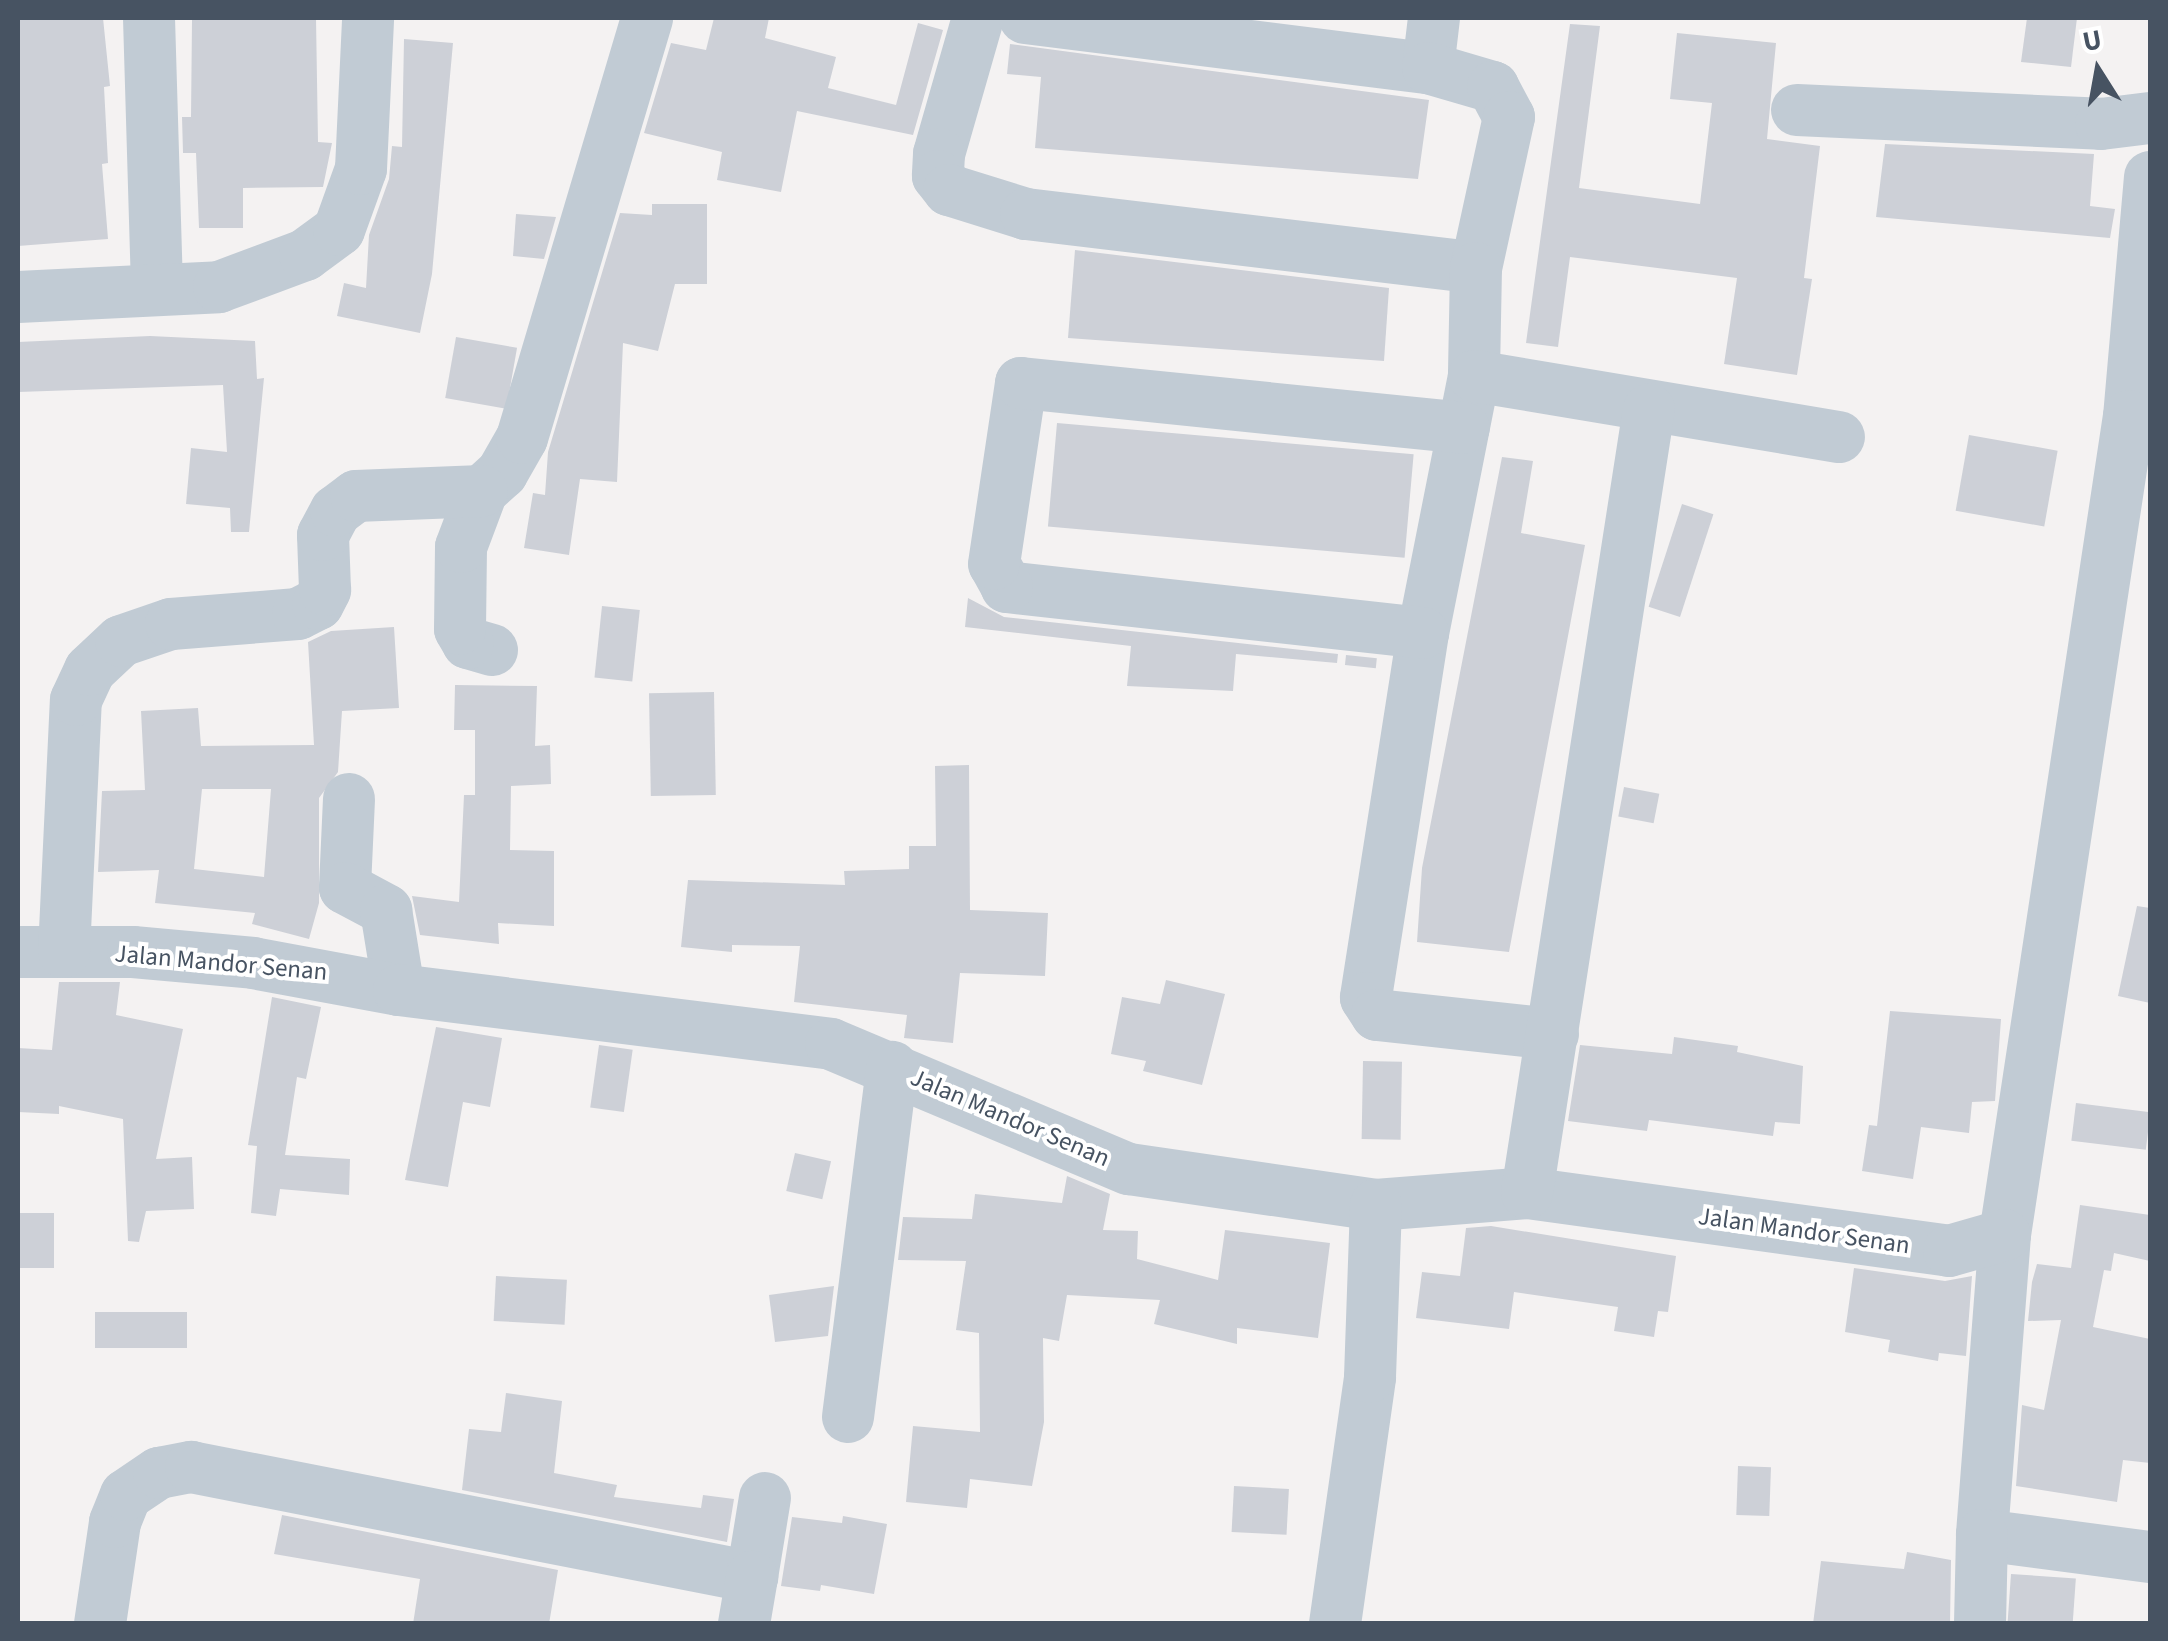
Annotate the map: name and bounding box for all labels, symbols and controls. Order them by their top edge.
text: U [2079,19,2105,62]
north arrow [2048,20,2148,120]
street label: Jalan Mandor Senan [113,939,329,987]
street label: Jalan Mandor Senan [906,1062,1114,1174]
street label: Jalan Mandor Senan [1696,1201,1912,1261]

